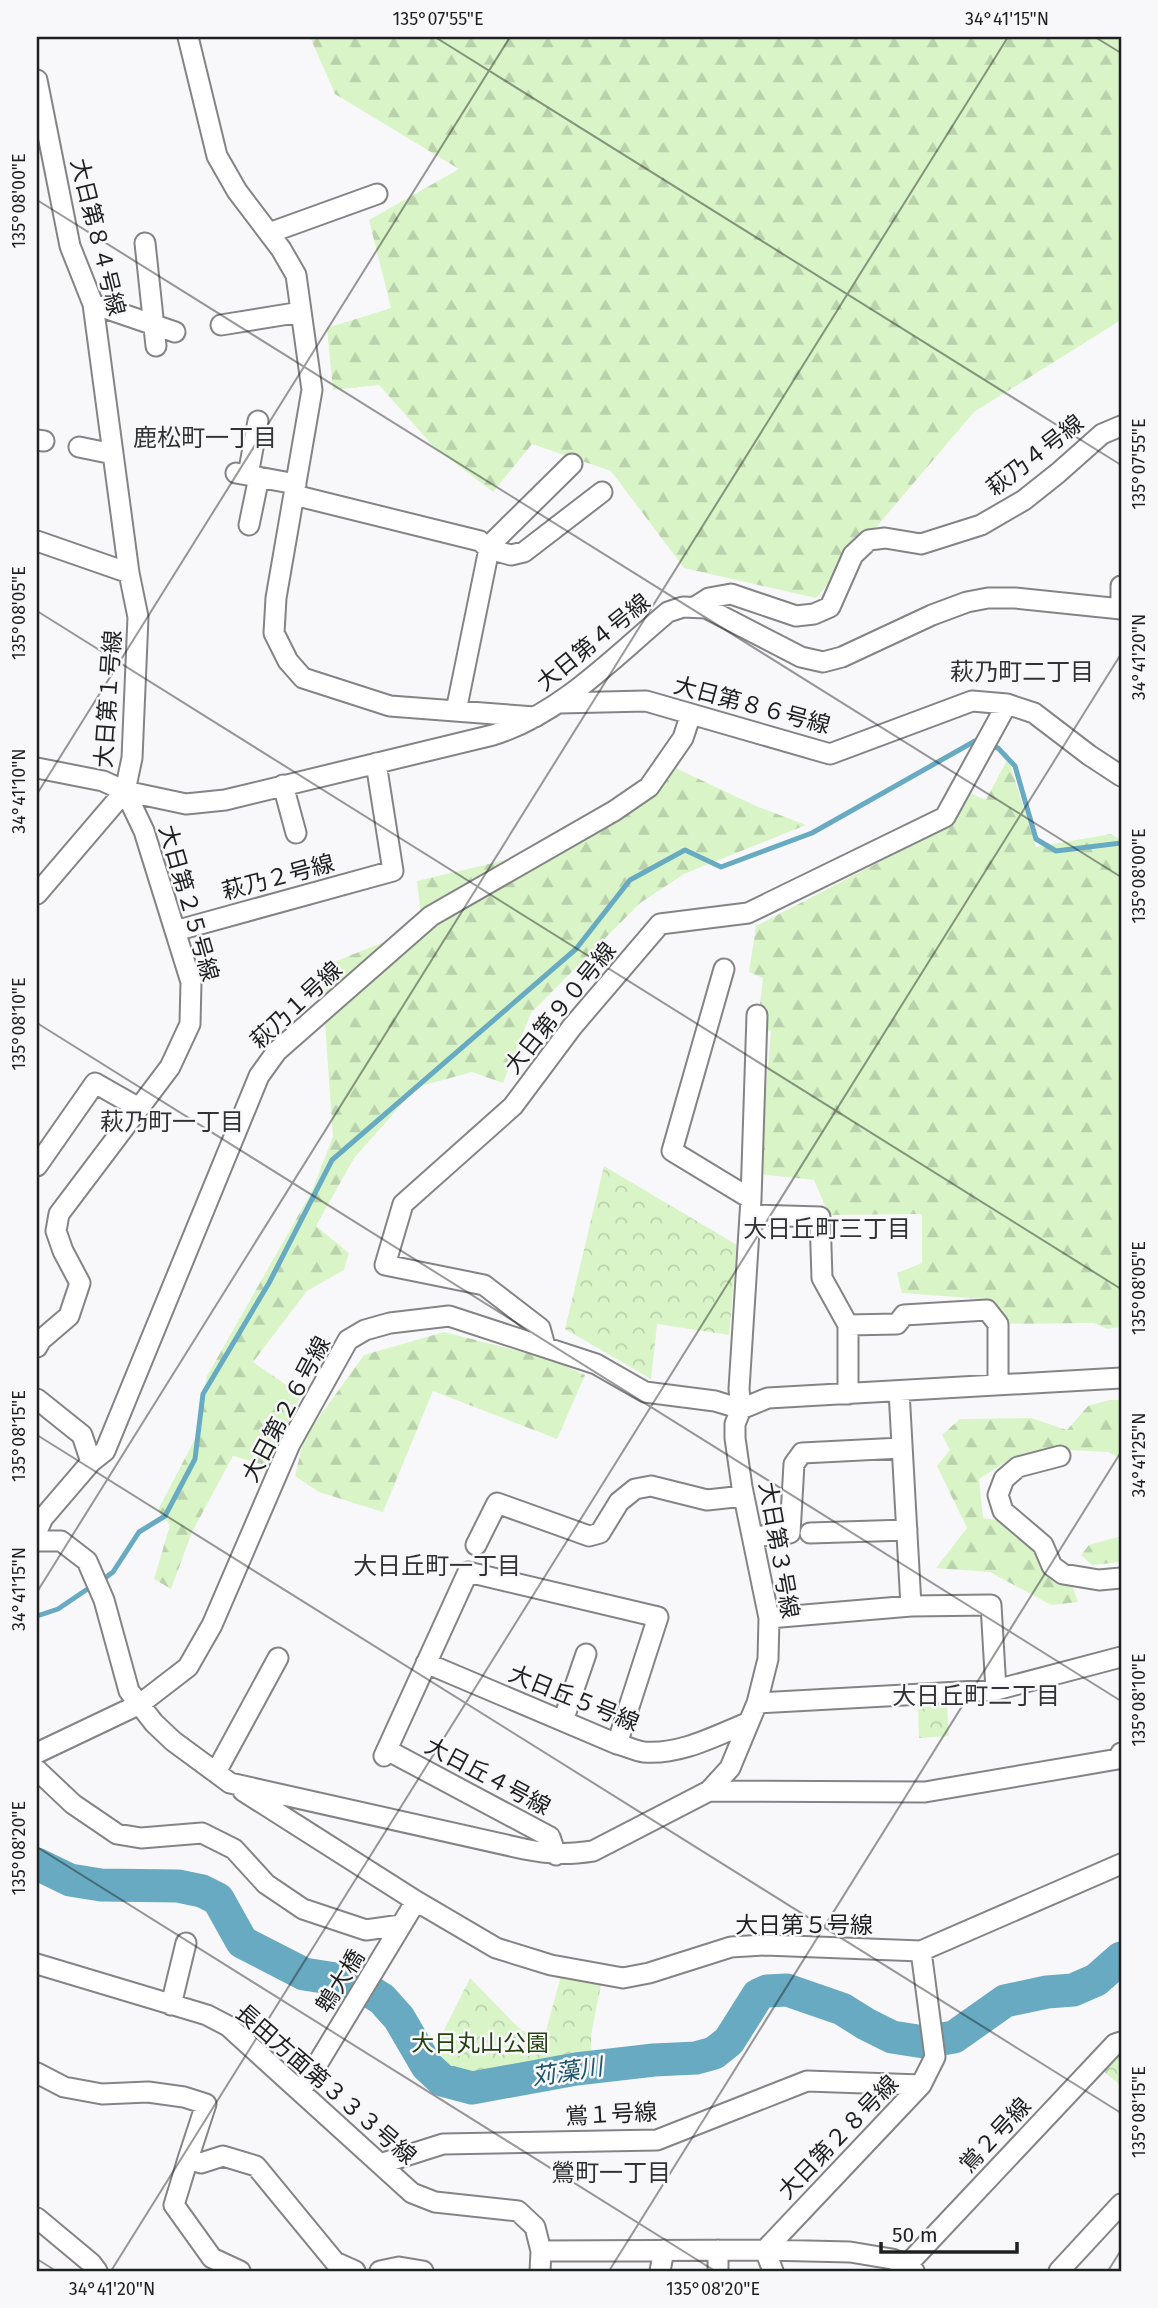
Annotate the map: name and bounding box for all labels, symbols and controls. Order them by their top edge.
text: 135°07'55"E [392,8,484,30]
text: 34°41'15"N [965,8,1049,30]
text: 135°08'00"E [8,153,30,249]
street label: 大日第８４号線 [65,156,131,318]
street label: 萩乃４号線 [981,409,1089,501]
text: 135°07'55"E [1128,418,1150,510]
district label: 鹿松町一丁目 [133,424,277,452]
text: 135°08'05"E [8,566,30,660]
street label: 大日第４号線 [531,588,655,696]
text: 34°41'20"N [1128,614,1150,700]
street label: 大日第１号線 [89,629,127,769]
district label: 萩乃町二丁目 [950,658,1094,686]
street label: 大日第８６号線 [671,671,833,739]
text: 34°41'10"N [8,748,30,834]
street label: 大日第２５号線 [153,822,225,984]
text: 135°08'00"E [1128,828,1150,924]
street label: 萩乃２号線 [219,849,337,905]
street label: 大日第９０号線 [498,937,622,1079]
street label: 萩乃１号線 [244,956,348,1054]
text: 135°08'10"E [8,977,30,1071]
district label: 萩乃町一丁目 [100,1108,244,1136]
district label: 大日丘町三丁目 [743,1215,911,1243]
text: 135°08'05"E [1128,1241,1150,1335]
street label: 大日第２６号線 [236,1331,336,1487]
text: 135°08'15"E [8,1390,30,1482]
text: 34°41'25"N [1128,1412,1150,1498]
street label: 大日第３号線 [753,1480,805,1620]
text: 34°41'15"N [8,1547,30,1631]
district label: 大日丘町一丁目 [353,1552,521,1580]
text: 135°08'10"E [1128,1653,1150,1747]
street label: 大日丘５号線 [505,1659,643,1737]
district label: 大日丘町二丁目 [892,1682,1060,1710]
street label: 大日丘４号線 [421,1731,555,1821]
text: 135°08'20"E [8,1801,30,1895]
street label: 大日第５号線 [735,1911,873,1939]
street label: 鵯大橋 [310,1944,370,2018]
street label: 長田方面第３３３号線 [230,1998,422,2170]
park label: 大日丸山公園 [411,2029,549,2057]
water label: 苅藻川 [529,2052,608,2091]
text: 135°08'15"E [1128,2066,1150,2158]
street label: 大日第２８号線 [772,2069,904,2205]
street label: 鴬２号線 [953,2092,1037,2178]
street label: 鴬１号線 [564,2098,658,2130]
district label: 鶯町一丁目 [551,2159,671,2187]
scale bar [881,2210,1018,2254]
text: 50 m [892,2222,938,2248]
text: 34°41'20"N [69,2278,155,2300]
text: 135°08'20"E [666,2278,760,2300]

